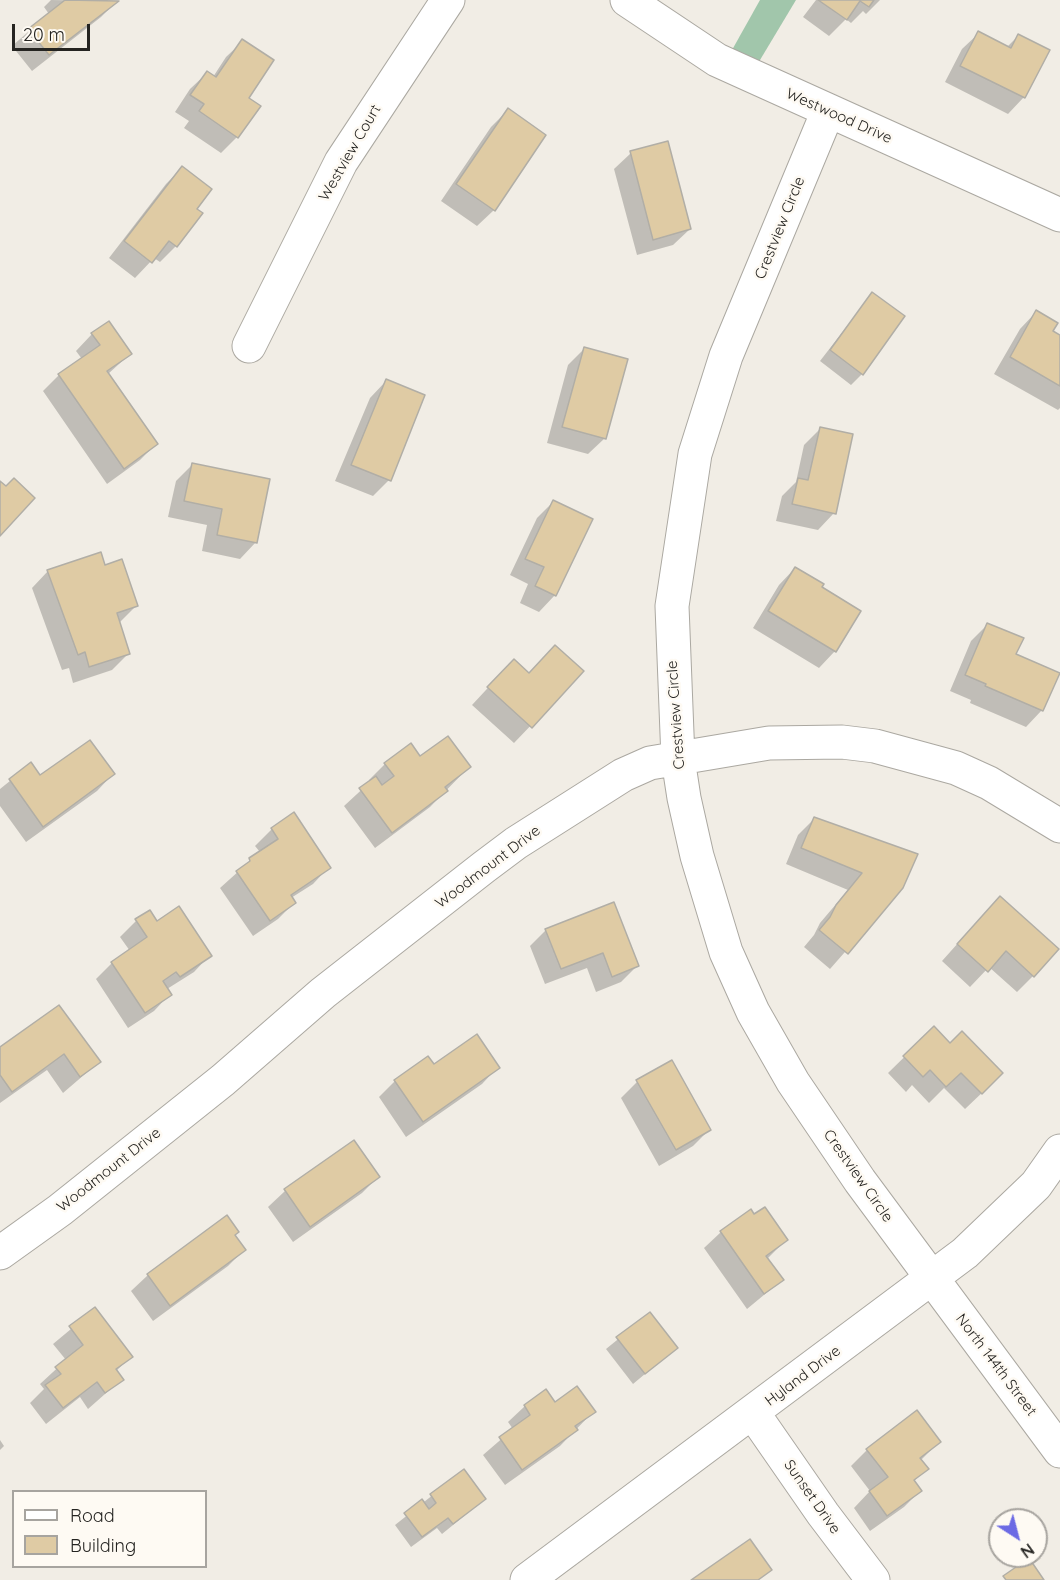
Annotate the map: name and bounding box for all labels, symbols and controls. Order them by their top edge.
scale bar [15,12,93,50]
text: 20 m [23,23,65,46]
street label: Westwood Drive [783,85,895,147]
street label: Westview Court [315,102,385,204]
street label: Crestview Circle [751,174,809,282]
street label: Crestview Circle [663,660,689,770]
street label: Woodmount Drive [432,822,544,912]
street label: Woodmount Drive [54,1124,164,1216]
street label: Crestview Circle [819,1126,897,1226]
street label: North 144th Street [952,1310,1040,1420]
street label: Hyland Drive [762,1342,844,1410]
street label: Sunset Drive [780,1456,844,1538]
legend [12,1490,207,1568]
text: Road [70,1504,115,1527]
north arrow [988,1508,1048,1568]
text: Building [70,1534,136,1557]
text: N [1017,1539,1038,1562]

